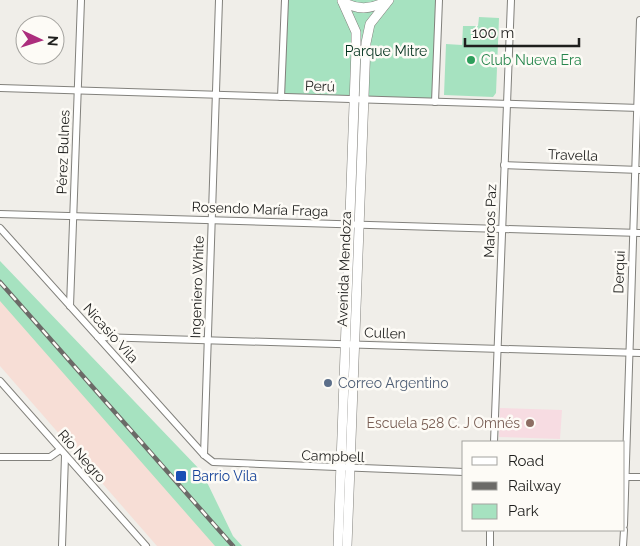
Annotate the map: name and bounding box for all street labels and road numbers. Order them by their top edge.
street label: Perú [305,77,335,95]
street label: Pérez Bulnes [54,109,72,195]
street label: Travella [548,146,598,164]
street label: Marcos Paz [481,184,499,258]
street label: Rosendo María Fraga [192,199,328,219]
street label: Avenida Mendoza [334,211,354,327]
street label: Ingeniero White [187,235,207,339]
street label: Derqui [610,250,628,294]
street label: Nicasio Vila [80,300,142,366]
street label: Cullen [364,324,406,342]
street label: Río Negro [55,426,109,486]
street label: Campbell [301,447,365,465]

